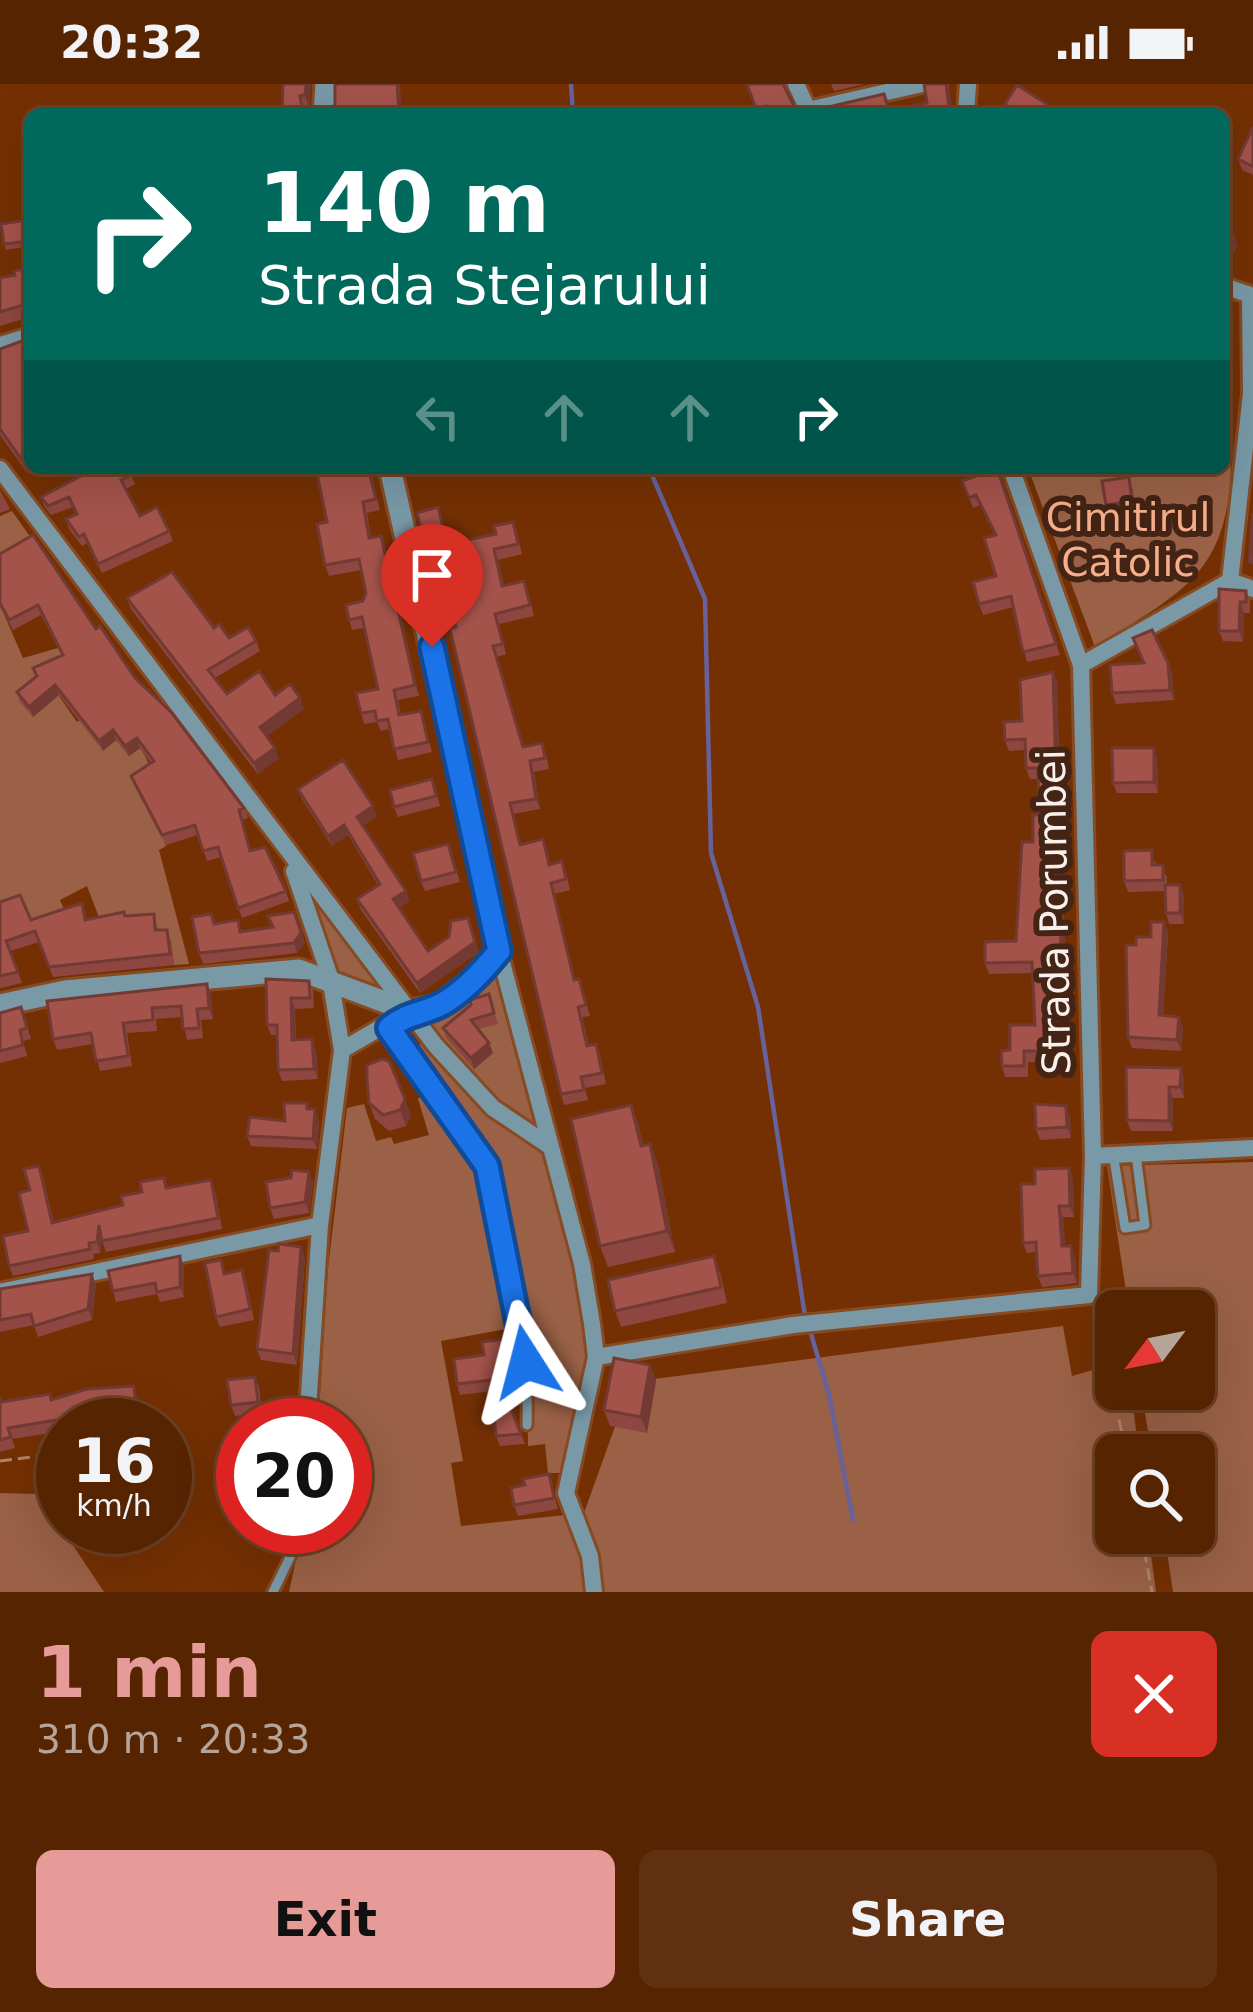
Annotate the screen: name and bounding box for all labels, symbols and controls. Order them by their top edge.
text: 20:32 [60,16,203,69]
text: 140 m [258,154,550,252]
icon: right [60,156,216,312]
text: Strada Stejarului [258,254,711,317]
icon: left [405,384,471,450]
icon: ahead [531,384,597,450]
icon: ahead [657,384,723,450]
icon: right [783,384,849,450]
park label: Cimitirul Catolic [1046,495,1210,585]
pin [381,524,483,647]
icon: arrive [399,542,465,608]
street label: Strada Porumbei [1029,749,1079,1075]
north arrow [1095,1290,1215,1410]
map controls [1095,1290,1215,1554]
position arrow [463,1299,589,1425]
speed limit sign: 20 [216,1398,372,1554]
text: 16 [72,1426,156,1496]
button: search [1095,1434,1215,1554]
text: km/h [76,1488,152,1523]
text: 1 min [36,1630,262,1714]
button: close [1091,1631,1217,1757]
text: 310 m · 20:33 [36,1717,310,1762]
button: Exit [36,1850,615,1988]
button: Share [639,1850,1217,1988]

